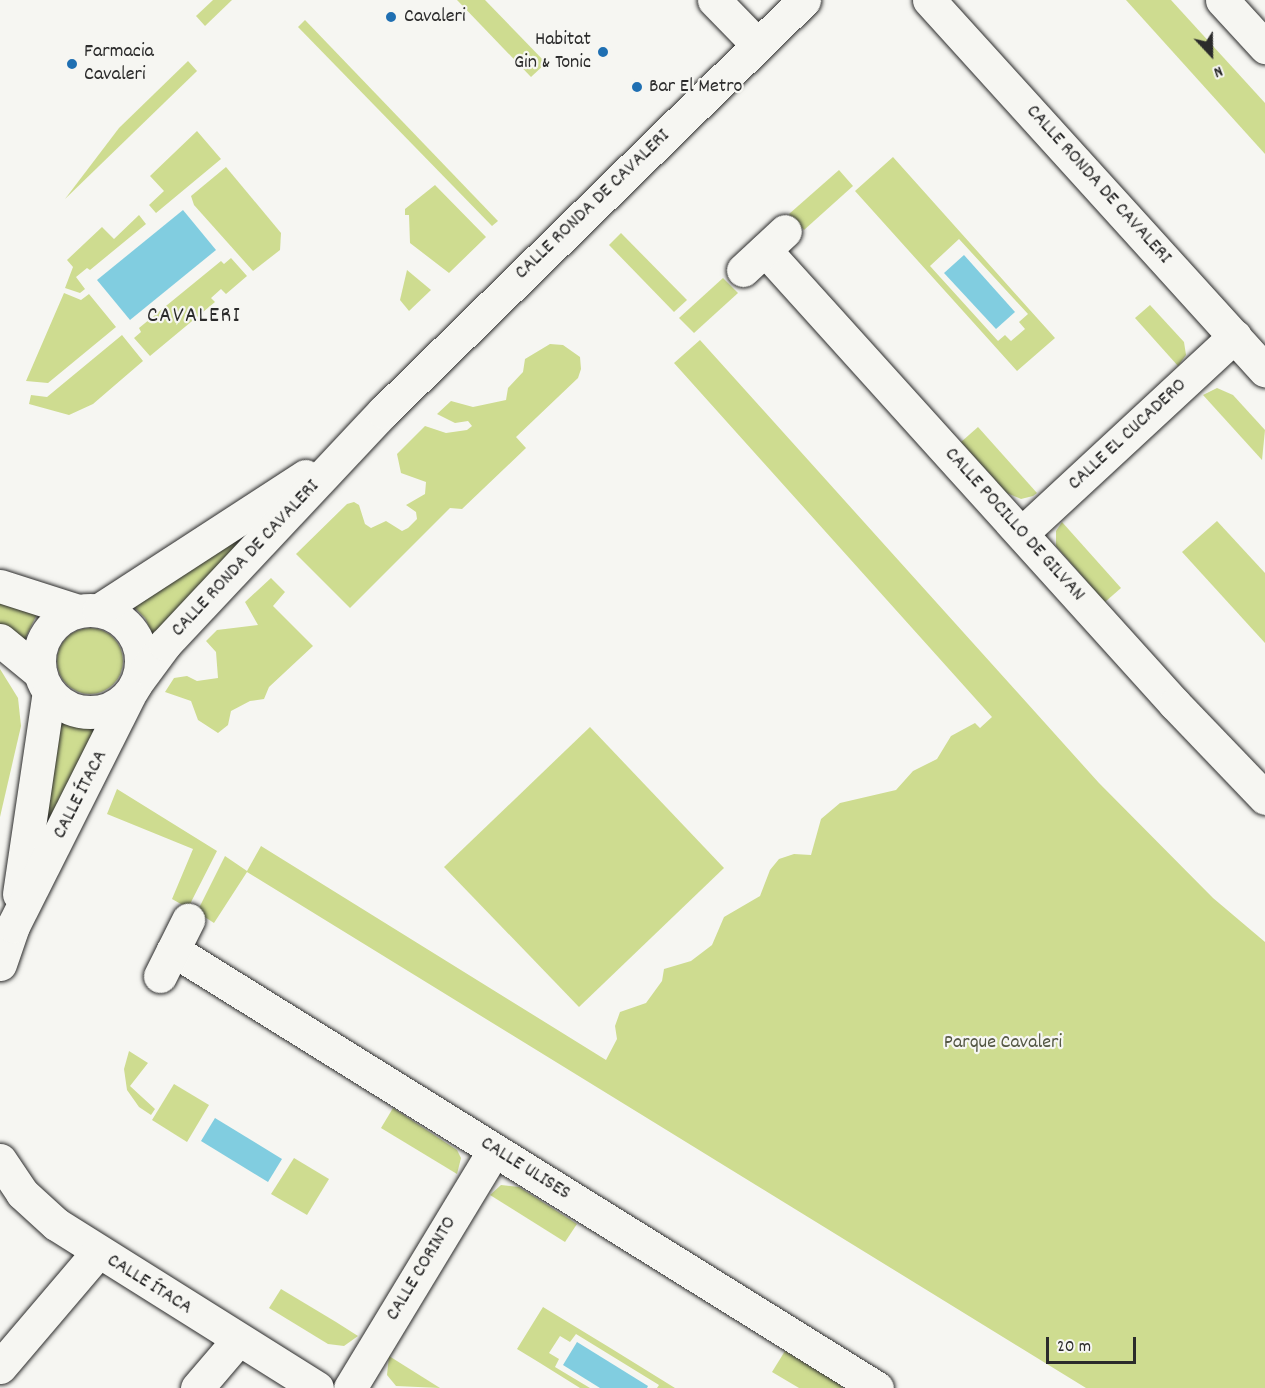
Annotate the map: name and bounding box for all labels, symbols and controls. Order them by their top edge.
place label: Cavaleri [404,5,466,29]
marker: Cavaleri [382,8,400,26]
north arrow [1181,24,1241,84]
place label: Habitat Gin & Tonic [514,28,591,75]
place label: Farmacia Cavaleri [84,40,154,87]
marker: Habitat Gin & Tonic [596,45,610,59]
marker: Farmacia Cavaleri [65,57,79,71]
text: N [1210,59,1226,83]
place label: Bar El Metro [649,75,742,99]
marker: Bar El Metro [630,80,644,94]
street label: CALLE RONDA DE CAVALERI [1020,100,1176,270]
street label: CALLE RONDA DE CAVALERI [510,125,676,285]
district label: CAVALERI [147,304,241,330]
street label: CALLE EL CUCADERO [1064,374,1192,496]
street label: CALLE POCILLO DE GILVAN [939,443,1089,607]
street label: CALLE RONDA DE CAVALERI [167,475,325,643]
street label: CALLE ÍTACA [48,747,114,843]
park label: Parque Cavaleri [944,1031,1062,1055]
street label: CALLE ULISES [476,1132,574,1206]
street label: CALLE CORINTO [381,1212,463,1326]
street label: CALLE ÍTACA [102,1249,196,1321]
scale bar [1049,1325,1139,1363]
text: 20 m [1057,1335,1091,1360]

